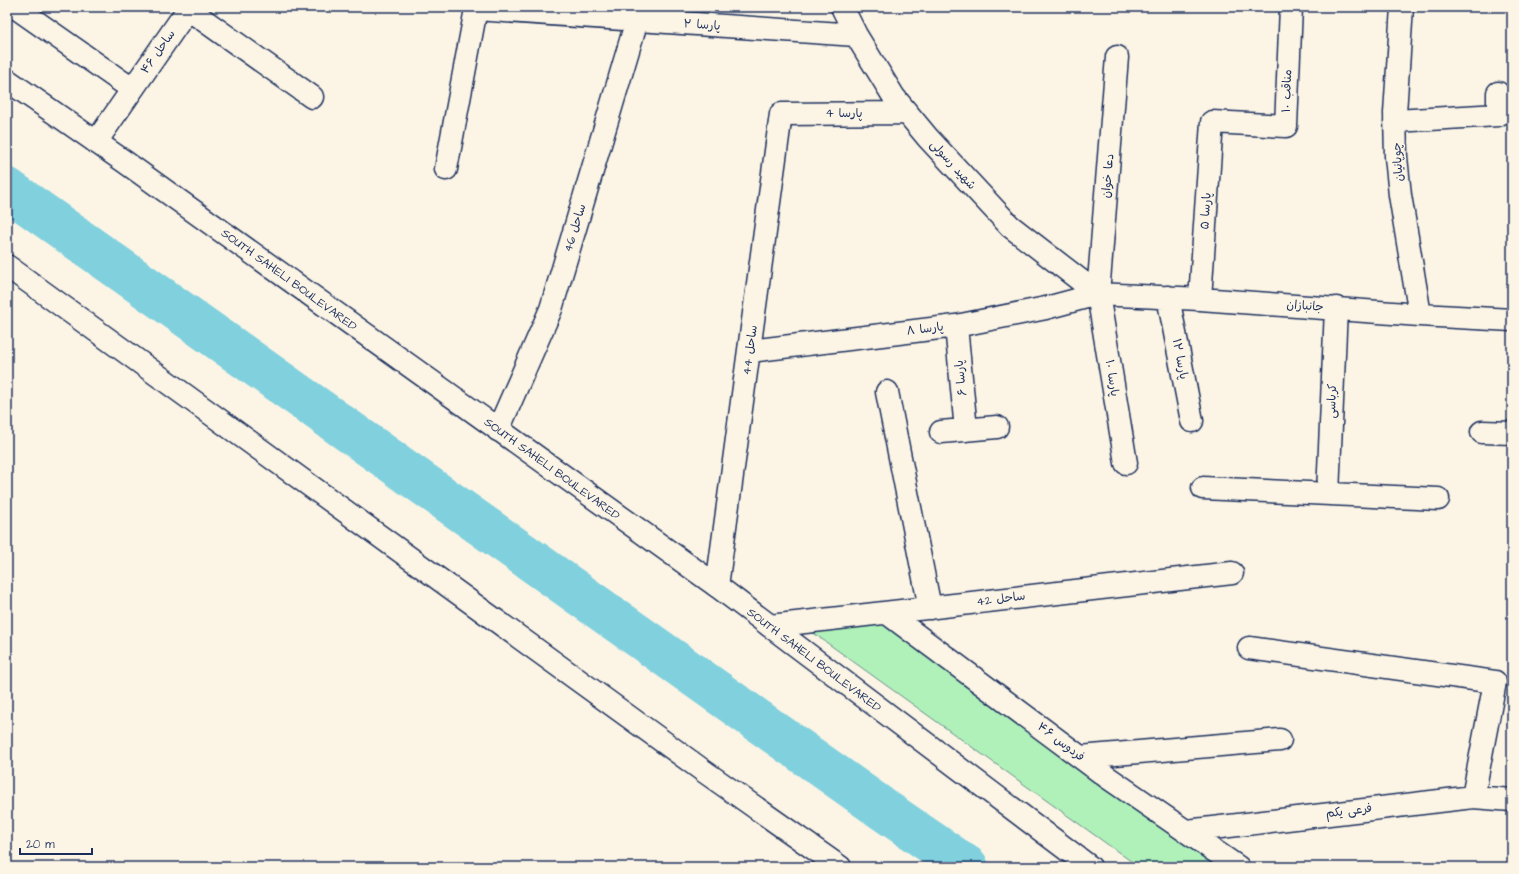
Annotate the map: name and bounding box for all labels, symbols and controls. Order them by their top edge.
street label: پارسا ۲ [683,15,721,35]
street label: ساحل ۴۶ [137,27,179,77]
street label: مناقب ۱۰ [1278,69,1296,113]
street label: پارسا 4 [826,105,862,122]
street label: شهید رسولی [926,136,980,194]
street label: چوپانیان [1388,142,1408,182]
street label: دعا خوان [1098,153,1118,199]
street label: پارسا ۵ [1196,192,1216,230]
street label: ساحل 46 [560,202,590,254]
street label: SOUTH SAHELI BOULEVARED [218,225,361,335]
street label: جانبازان [1286,296,1324,316]
street label: پارسا ۸ [906,318,944,340]
street label: ساحل 44 [738,324,762,376]
street label: پارسا ۱۲ [1168,337,1192,381]
street label: پارسا ۱۰ [1101,358,1123,398]
street label: پارسا ۶ [951,359,971,397]
street label: کرباسی [1323,383,1341,419]
street label: SOUTH SAHELI BOULEVARED [481,414,624,524]
street label: ساحل 42 [976,588,1026,610]
street label: SOUTH SAHELI BOULEVARED [743,604,885,716]
street label: فردوس ۴۶ [1034,719,1088,765]
street label: فرعی یکم [1325,800,1373,822]
scale bar [20,830,92,856]
text: 20 m [26,836,55,853]

